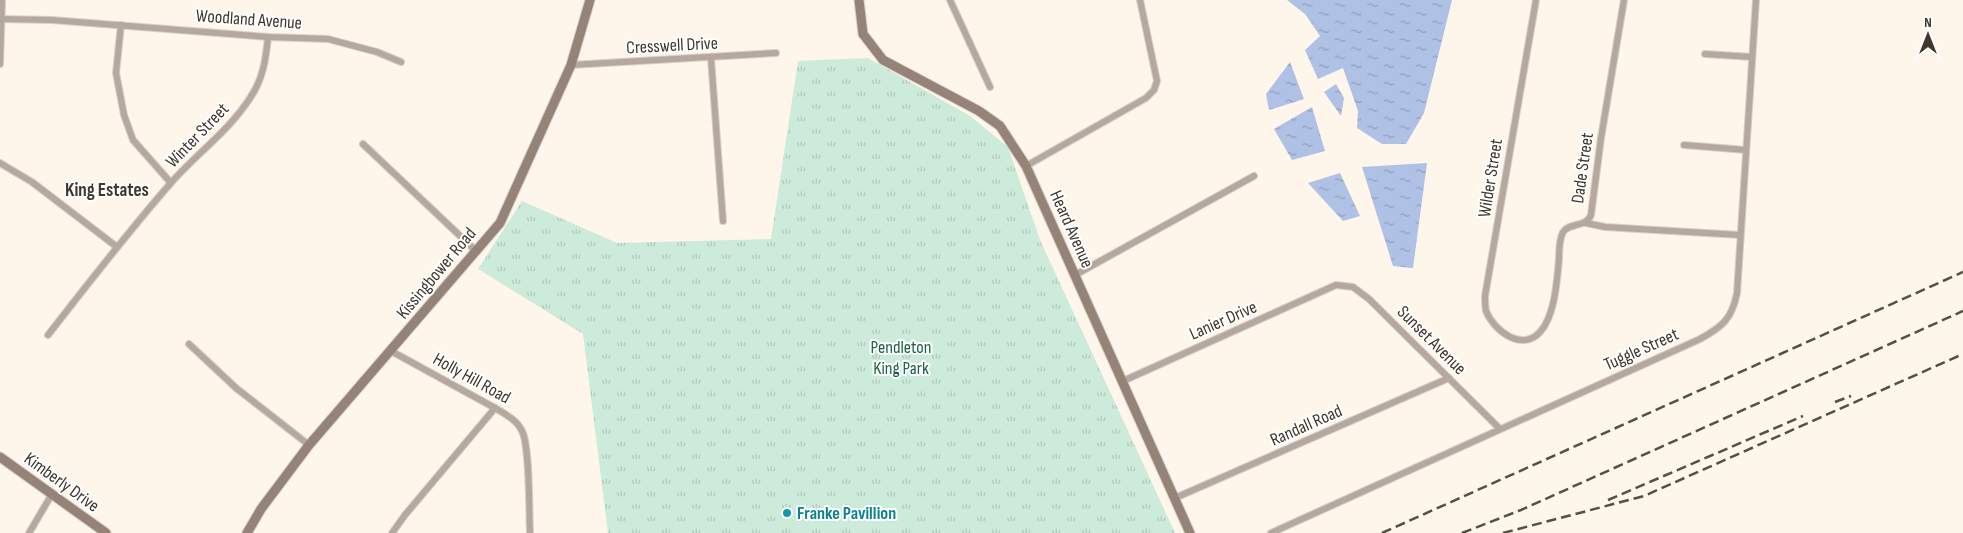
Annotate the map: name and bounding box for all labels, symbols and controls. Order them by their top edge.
street label: Woodland Avenue [195,5,303,34]
north arrow [1903,10,1953,60]
text: N [1924,14,1932,31]
street label: Cresswell Drive [626,33,718,58]
street label: Winter Street [161,98,234,172]
street label: Dade Street [1567,131,1598,205]
street label: Wilder Street [1474,137,1507,219]
district label: King Estates [65,179,149,202]
street label: Heard Avenue [1045,187,1098,271]
street label: Kissingbower Road [392,223,481,323]
street label: Lanier Drive [1186,296,1260,345]
street label: Sunset Avenue [1393,301,1471,379]
street label: Tuggle Street [1601,324,1682,375]
park label: Pendleton King Park [870,337,932,379]
street label: Holly Hill Road [429,349,514,408]
street label: Randall Road [1267,400,1346,451]
street label: Kimberly Drive [20,448,103,517]
place label: Franke Pavillion [797,503,896,524]
marker: Franke Pavillion [781,507,793,519]

